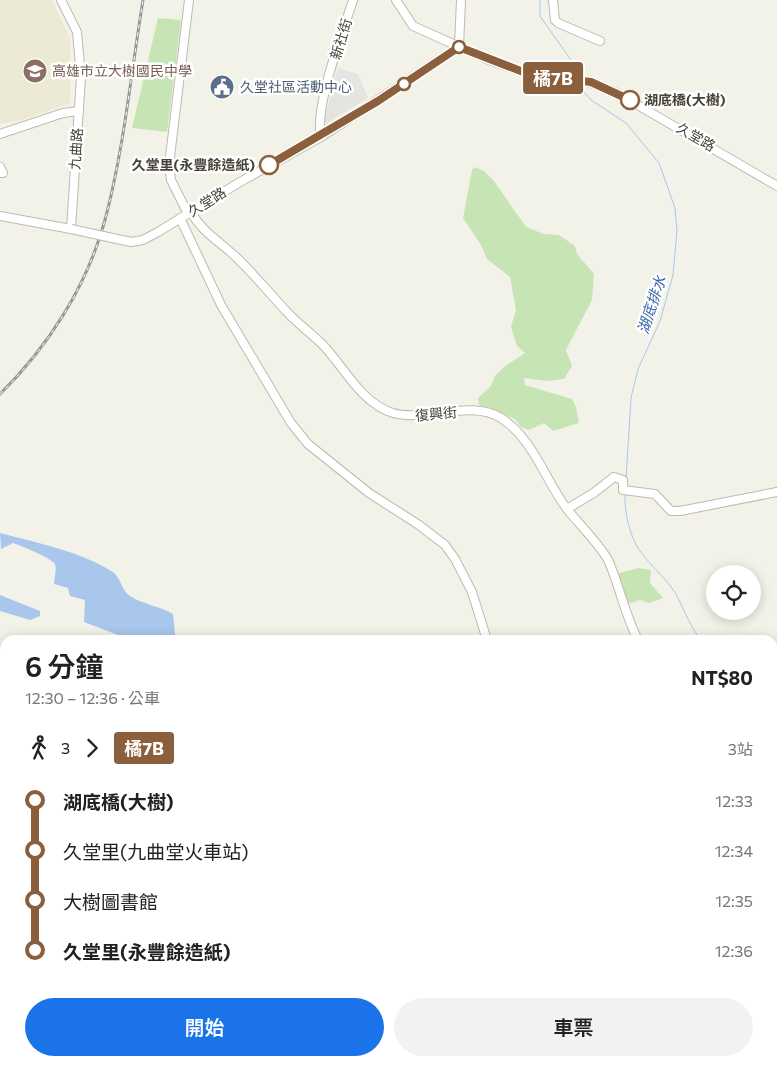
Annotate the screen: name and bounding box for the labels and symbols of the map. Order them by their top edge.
street label: 新社街 [326,16,355,61]
unlabelled marker [452,40,466,54]
school or university icon: 高雄市立大樹國民中學 [22,58,48,84]
place label: 高雄市立大樹國民中學 [52,62,192,79]
line badge: 橘7B [524,62,582,94]
public building icon: 久堂社區活動中心 [209,74,235,100]
unlabelled marker [397,77,411,91]
place label: 久堂社區活動中心 [240,78,352,95]
marker: 湖底橋(大樹) [620,90,640,110]
place label: 湖底橋(大樹) [644,91,726,108]
street label: 久堂路 [674,119,719,154]
street label: 九曲路 [66,127,85,171]
marker: 久堂里(永豐餘造紙) [259,155,279,175]
place label: 久堂里(永豐餘造紙) [131,156,255,173]
street label: 久堂路 [184,183,229,220]
water label: 湖底排水 [633,272,669,336]
street label: 復興街 [414,403,458,424]

